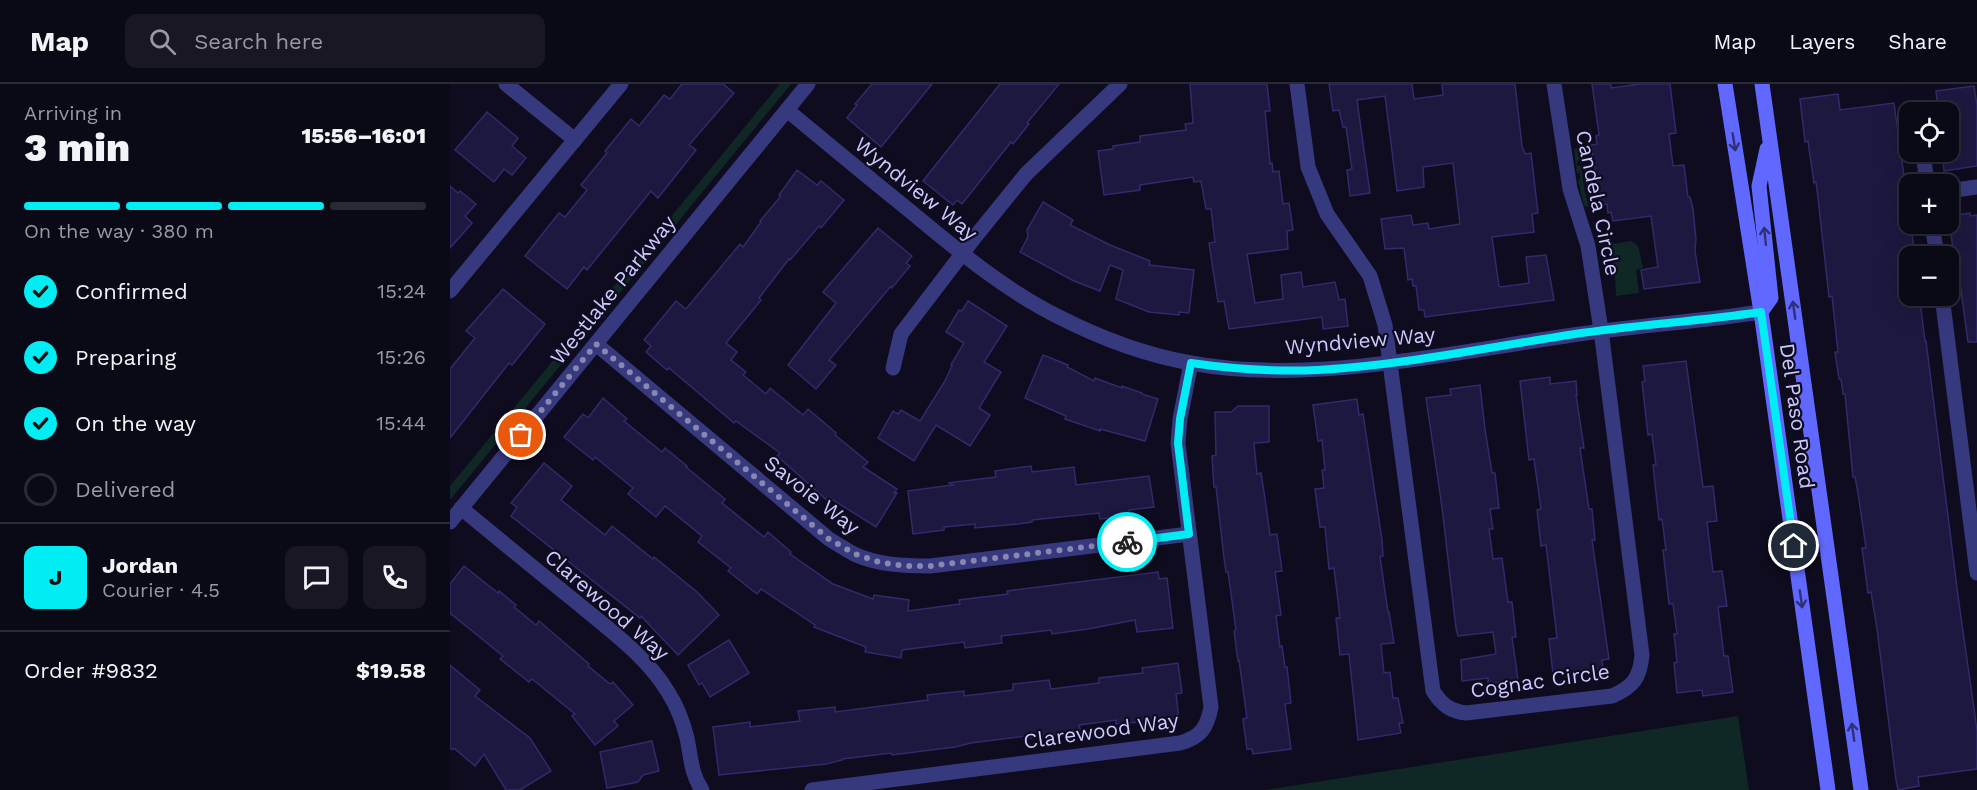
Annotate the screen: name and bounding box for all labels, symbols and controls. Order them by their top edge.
search box [125,14,545,68]
text: Map [30,25,89,58]
icon: search [146,25,179,58]
text: Search here [194,29,323,54]
text: Map [1713,29,1756,54]
text: Layers [1789,29,1855,54]
text: Share [1888,29,1947,54]
text: Arriving in [24,101,122,125]
map controls [1899,102,1959,306]
button: locate [1899,102,1959,162]
text: 15:56–16:01 [301,123,426,148]
text: 3 min [24,125,130,170]
street label: Candela Circle [1571,128,1626,278]
street label: Wyndview Way [850,131,983,246]
one-way arrow [1729,131,1740,151]
button: + [1899,174,1959,234]
street label: Westlake Parkway [545,210,681,370]
text: On the way · 380 m [24,219,214,243]
one-way arrow [1759,227,1770,247]
button: − [1899,246,1959,306]
icon: check [24,275,57,308]
text: Confirmed [75,279,188,304]
text: 15:24 [377,279,426,303]
one-way arrow [1788,301,1799,321]
street label: Wyndview Way [1284,321,1436,360]
icon: check [24,341,57,374]
street label: Del Paso Road [1775,341,1820,490]
text: Preparing [75,345,176,370]
text: 15:26 [377,345,426,369]
icon: check [24,407,57,440]
pin [495,409,546,460]
text: On the way [75,411,196,436]
text: 15:44 [376,411,426,435]
icon: bag [504,418,537,451]
street label: Savoie Way [760,450,865,540]
text: Delivered [75,477,175,502]
courier [1097,512,1157,572]
pin [1768,520,1819,571]
icon: bike [1111,526,1144,559]
icon: home [1777,529,1810,562]
street label: Clarewood Way [540,544,675,666]
button: chat [285,546,348,609]
button: phone [363,546,426,609]
text: Jordan [102,553,178,578]
text: J [49,565,62,590]
text: Courier · 4.5 [102,578,220,602]
one-way arrow [1796,588,1807,608]
text: Order #9832 [24,658,158,683]
text: $19.58 [356,658,426,683]
street label: Cognac Circle [1469,658,1611,703]
street label: Clarewood Way [1022,707,1180,754]
one-way arrow [1848,723,1859,742]

